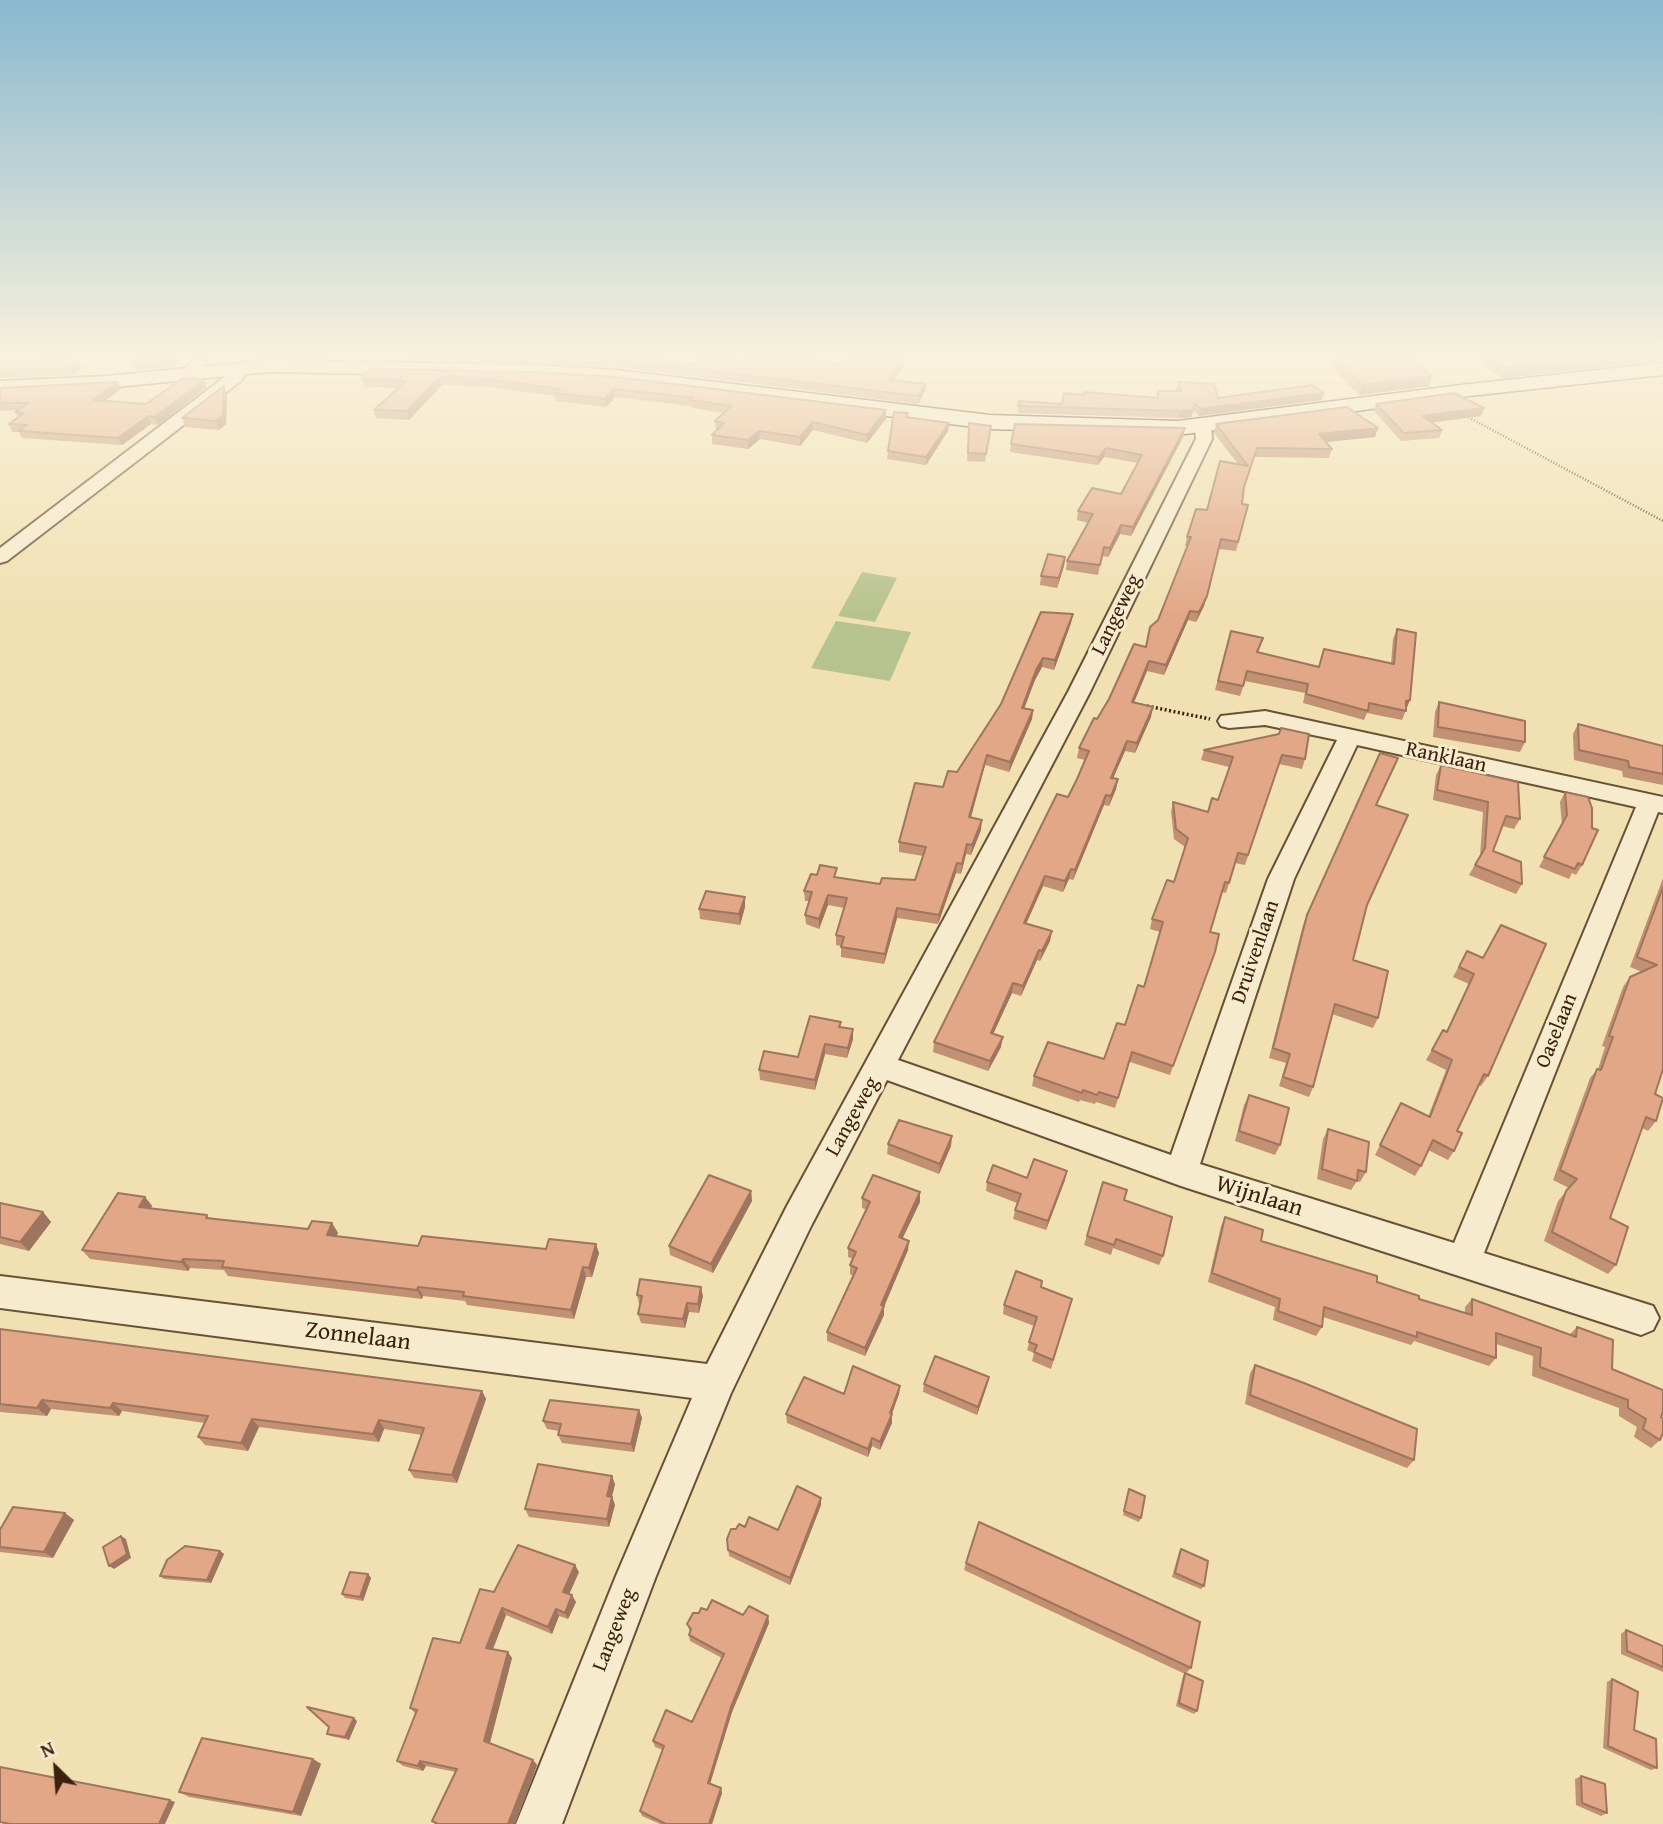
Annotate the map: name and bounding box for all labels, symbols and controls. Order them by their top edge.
street label: Langeweg [1087,570,1147,660]
street label: Ranklaan [1403,737,1489,779]
street label: Druivenlaan [1227,897,1285,1007]
street label: Oaselaan [1531,990,1583,1072]
street label: Langeweg [821,1073,885,1161]
street label: Wijnlaan [1212,1170,1306,1224]
street label: Zonnelaan [304,1316,412,1358]
street label: Langeweg [588,1585,642,1675]
north arrow [21,1733,91,1803]
text: N [35,1734,59,1764]

